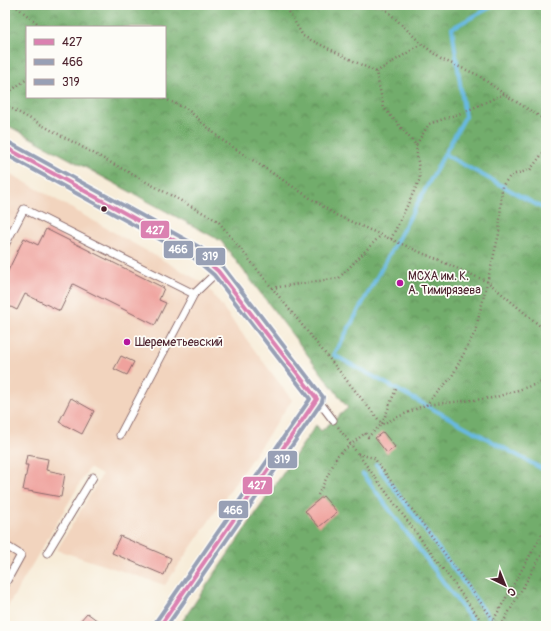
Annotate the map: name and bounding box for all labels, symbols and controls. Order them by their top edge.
legend [26,26,166,98]
text: 427 [62,35,83,50]
text: 466 [62,55,83,70]
text: 319 [62,75,80,90]
unlabelled marker [99,204,109,214]
line badge: 427 [140,220,170,239]
text: 427 [145,224,164,237]
line badge: 466 [163,240,194,259]
text: 466 [167,243,188,256]
line badge: 319 [195,247,226,266]
text: 319 [202,250,218,263]
place label: МСХА им. К. А. Тимирязева [408,269,481,298]
marker: МСХА им. К. А. Тимирязева [395,278,405,288]
place label: Шереметьевский [135,335,223,350]
marker: Шереметьевский [122,337,132,347]
line badge: 319 [267,450,298,469]
text: 319 [274,453,290,466]
line badge: 427 [242,476,273,495]
text: 427 [247,479,266,492]
line badge: 466 [218,500,249,519]
text: 466 [222,504,243,517]
north arrow [485,565,525,605]
text: С [504,585,518,599]

